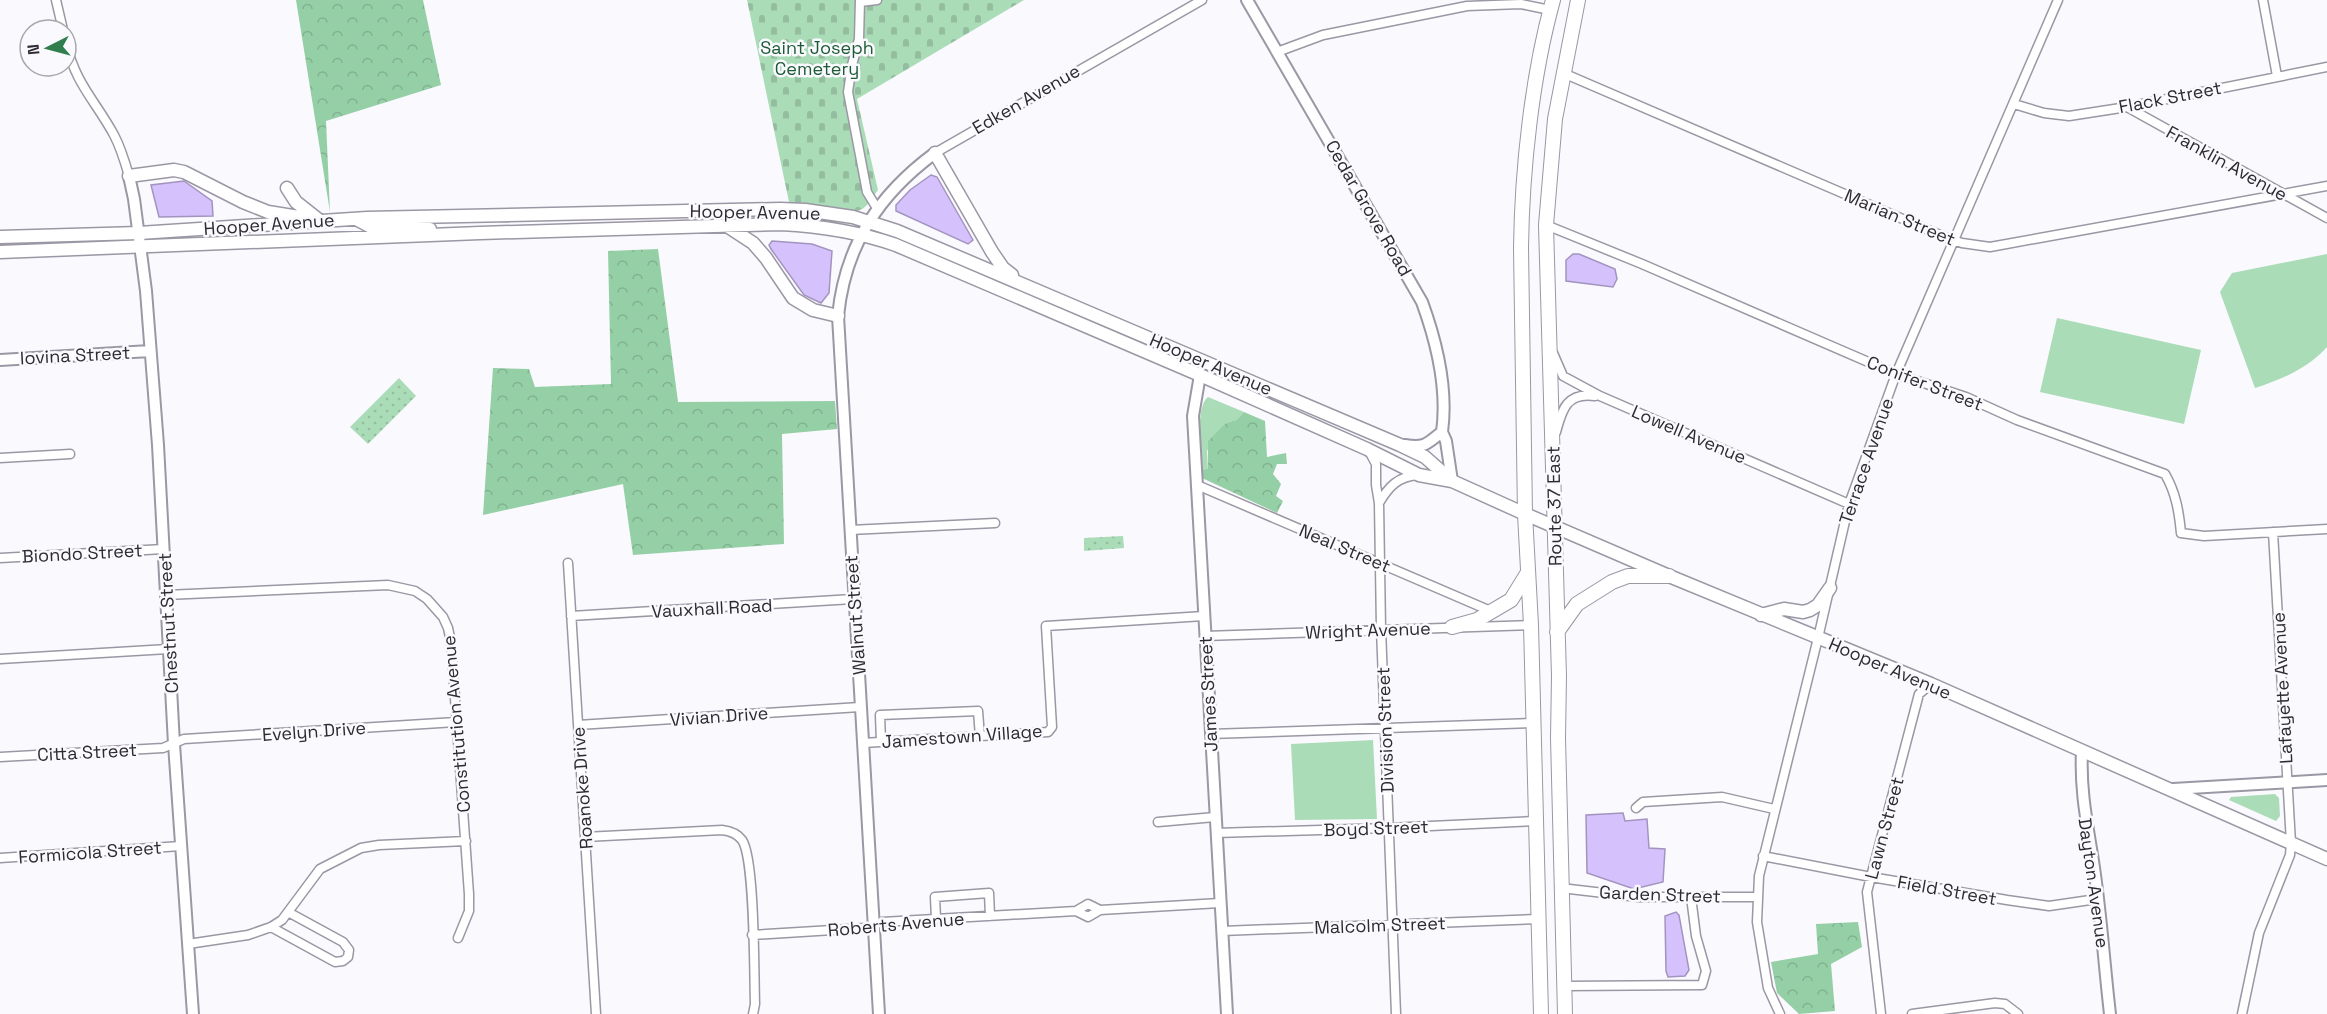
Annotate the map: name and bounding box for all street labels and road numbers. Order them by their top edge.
street label: Edken Avenue [968,59,1084,139]
street label: Flack Street [2117,76,2223,118]
street label: Franklin Avenue [2162,120,2292,206]
street label: Cedar Grove Road [1321,136,1417,280]
street label: Marian Street [1841,183,1959,251]
street label: Hooper Avenue [689,199,821,225]
street label: Hooper Avenue [203,208,335,240]
street label: Hooper Avenue [1146,328,1276,400]
street label: Iovina Street [19,341,131,369]
street label: Conifer Street [1864,350,1986,416]
street label: Terrace Avenue [1834,395,1898,527]
street label: Lowell Avenue [1628,400,1750,468]
street label: Route 37 East [1541,446,1567,566]
street label: Neal Street [1296,518,1394,578]
street label: Biondo Street [21,538,143,568]
street label: Chestnut Street [153,552,183,694]
street label: Walnut Street [839,554,871,676]
street label: Vauxhall Road [651,593,773,623]
street label: Lafayette Avenue [2267,612,2297,764]
street label: Wright Avenue [1305,616,1431,644]
street label: Hooper Avenue [1825,632,1955,704]
street label: Constitution Avenue [437,634,475,814]
street label: James Street [1193,636,1223,752]
street label: Division Street [1371,667,1399,793]
street label: Vivian Drive [669,701,769,731]
street label: Evelyn Drive [261,716,367,746]
street label: Jamestown Village [881,719,1043,753]
street label: Roanoke Drive [566,726,598,850]
street label: Citta Street [36,738,138,766]
street label: Lawn Street [1859,774,1909,882]
street label: Boyd Street [1323,815,1429,841]
street label: Dayton Avenue [2073,816,2115,950]
street label: Formicola Street [18,836,162,868]
street label: Field Street [1896,870,1998,910]
street label: Garden Street [1599,880,1721,908]
street label: Roberts Avenue [827,907,965,941]
street label: Malcolm Street [1314,911,1446,939]

